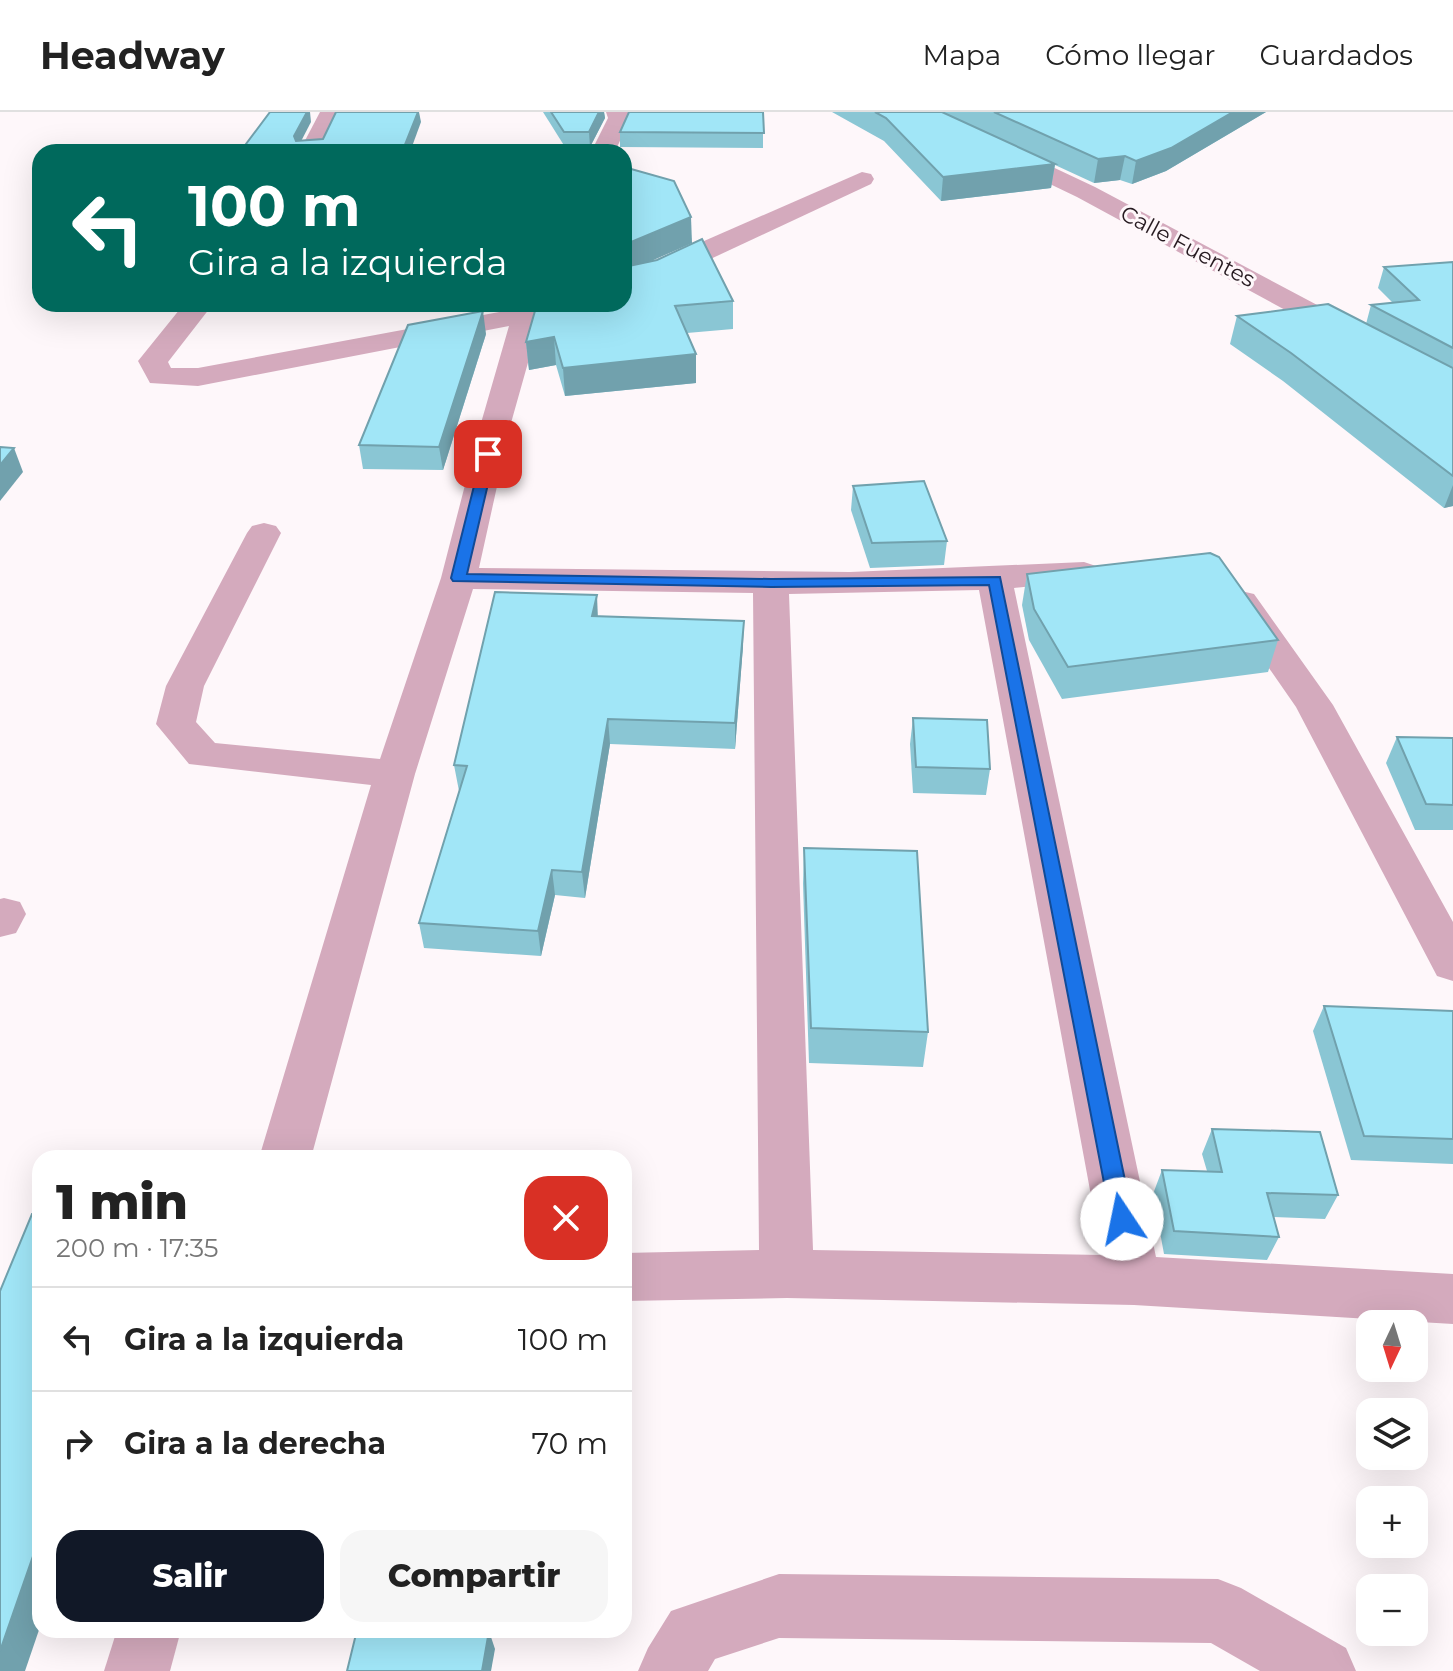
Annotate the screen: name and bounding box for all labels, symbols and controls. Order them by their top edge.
text: Headway [40,32,225,79]
text: Mapa [922,38,1001,72]
text: Cómo llegar [1045,38,1215,72]
text: Guardados [1259,38,1413,72]
text: 100 m [188,172,361,240]
icon: left [56,176,160,280]
street label: Calle Fuentes [1116,200,1260,293]
text: Gira a la izquierda [188,240,508,284]
pin [454,420,522,488]
icon: arrive [466,432,510,476]
text: 1 min [56,1173,188,1231]
button: close [524,1176,608,1260]
position arrow [1080,1177,1164,1261]
text: 200 m · 17:35 [56,1232,219,1264]
north arrow [1356,1310,1428,1382]
map controls [1356,1310,1428,1646]
icon: left [56,1317,100,1361]
text: Gira a la izquierda [124,1321,404,1358]
text: 100 m [518,1321,608,1358]
button: layers [1356,1398,1428,1470]
icon: right [56,1421,100,1465]
text: Gira a la derecha [124,1425,386,1462]
text: 70 m [531,1425,608,1462]
button: + [1356,1486,1428,1558]
button: Salir [56,1530,324,1622]
button: Compartir [340,1530,608,1622]
button: − [1356,1574,1428,1646]

